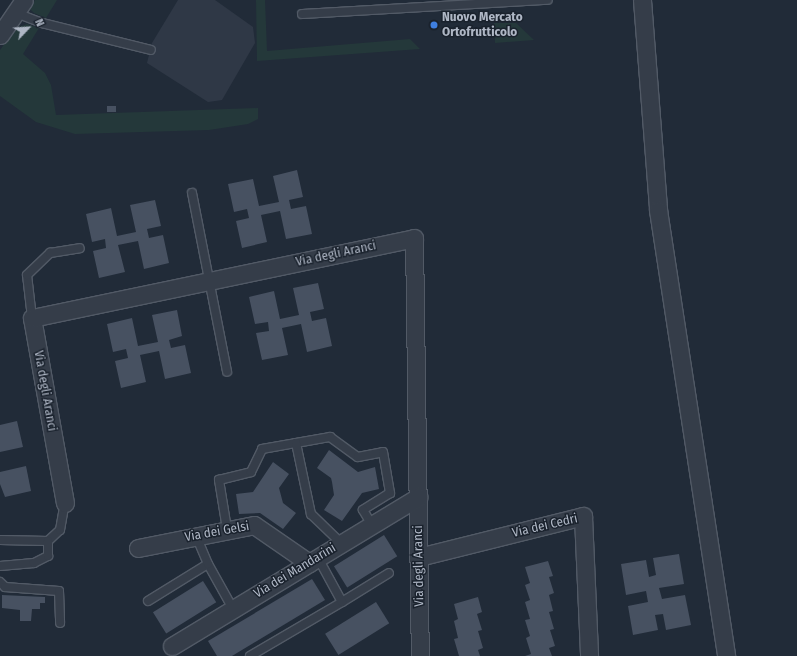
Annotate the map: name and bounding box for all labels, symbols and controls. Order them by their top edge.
north arrow [8,8,48,48]
place label: Nuovo Mercato Ortofrutticolo [442,10,523,41]
text: N [32,17,47,28]
marker: Nuovo Mercato Ortofrutticolo [429,20,439,30]
street label: Via degli Aranci [294,238,378,270]
street label: Via degli Aranci [30,349,60,433]
street label: Via dei Cedri [511,511,579,541]
street label: Via dei Gelsi [184,519,250,545]
street label: Via degli Aranci [410,525,428,607]
street label: Via dei Mandarini [251,540,339,602]

